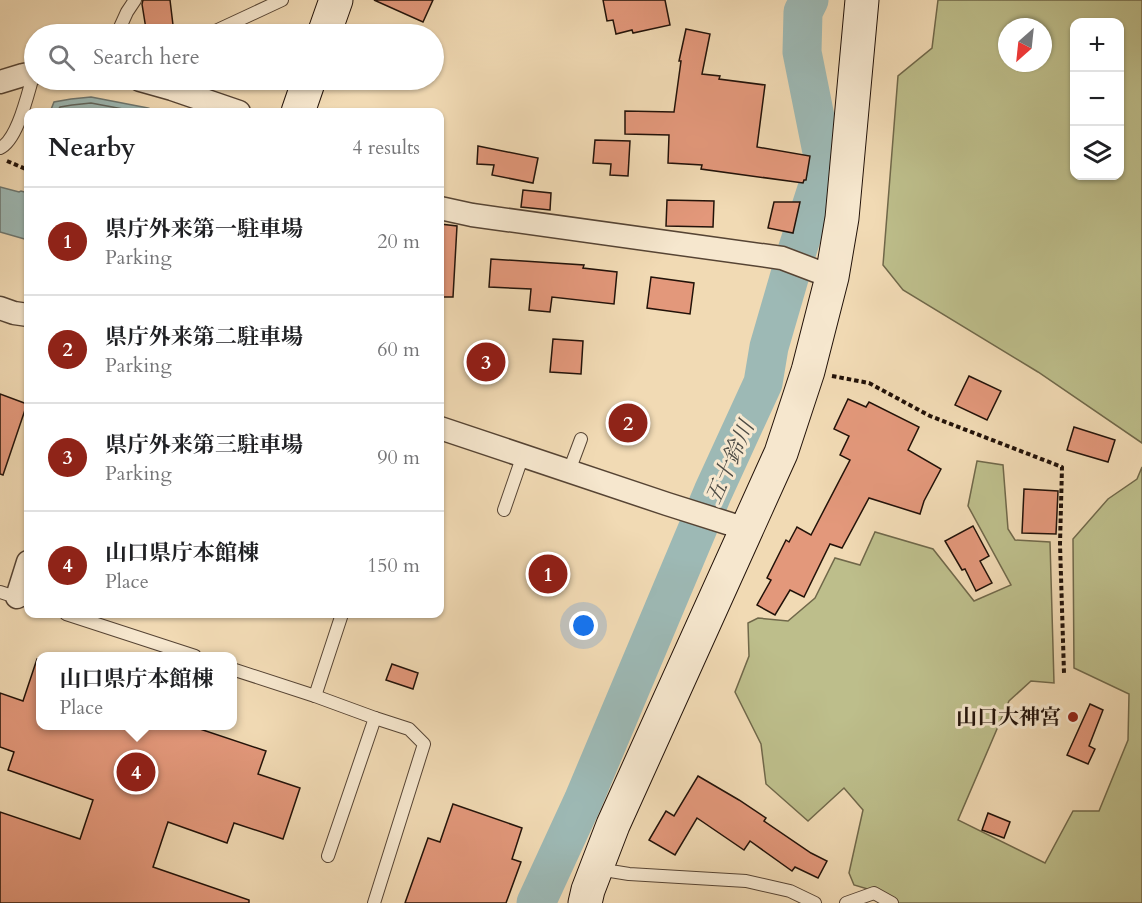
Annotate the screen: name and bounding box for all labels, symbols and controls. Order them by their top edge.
north arrow [998,18,1052,72]
map controls [1070,18,1124,180]
button: + [1070,18,1124,72]
search box [24,24,444,90]
icon: search [45,41,78,74]
text: Search here [93,42,200,72]
button: − [1070,72,1124,126]
button: layers [1070,126,1124,180]
text: Nearby [48,130,136,165]
text: 4 results [352,134,420,161]
text: 県庁外来第一駐車場 [105,214,303,244]
text: 1 [62,228,73,255]
text: 20 m [377,228,420,255]
text: Parking [105,244,172,271]
text: 県庁外来第二駐車場 [105,322,303,352]
text: 2 [62,336,73,363]
text: 60 m [377,336,420,363]
pin: 3 [466,340,506,385]
text: Parking [105,352,172,379]
pin: 2 [608,400,648,446]
water label: 五十鈴川 [698,414,762,509]
text: 県庁外来第三駐車場 [105,430,303,460]
text: 3 [62,444,73,471]
text: 90 m [377,444,420,471]
text: Parking [105,460,172,487]
text: 山口県庁本館棟 [105,538,259,568]
text: 4 [62,552,73,579]
text: 150 m [367,552,420,579]
pin: 1 [528,552,568,596]
text: Place [105,568,149,595]
your location [569,611,598,640]
popup [36,652,237,730]
text: 山口県庁本館棟 [59,664,214,694]
text: Place [59,694,103,721]
place label: 山口大神宮 [956,703,1061,732]
marker: 山口大神宮 [1066,710,1080,724]
pin: 4 [116,750,156,794]

